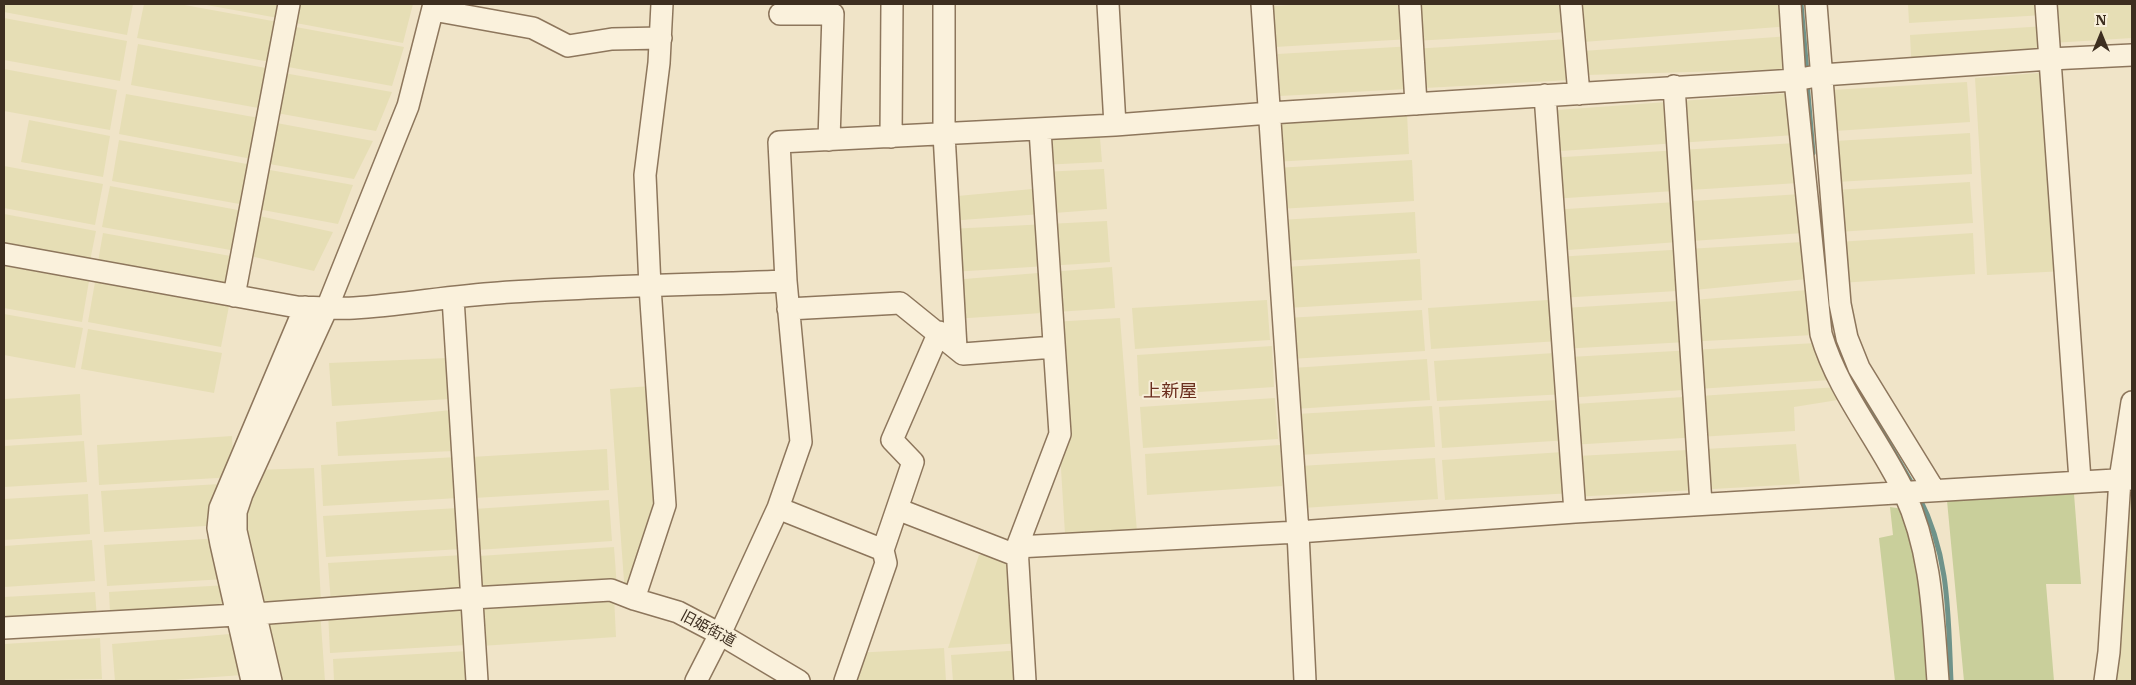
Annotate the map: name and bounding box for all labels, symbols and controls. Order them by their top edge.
north arrow [2076,10,2126,60]
text: N [2095,11,2107,29]
district label: 上新屋 [1143,381,1197,403]
street label: 旧姫街道 [677,607,739,651]

